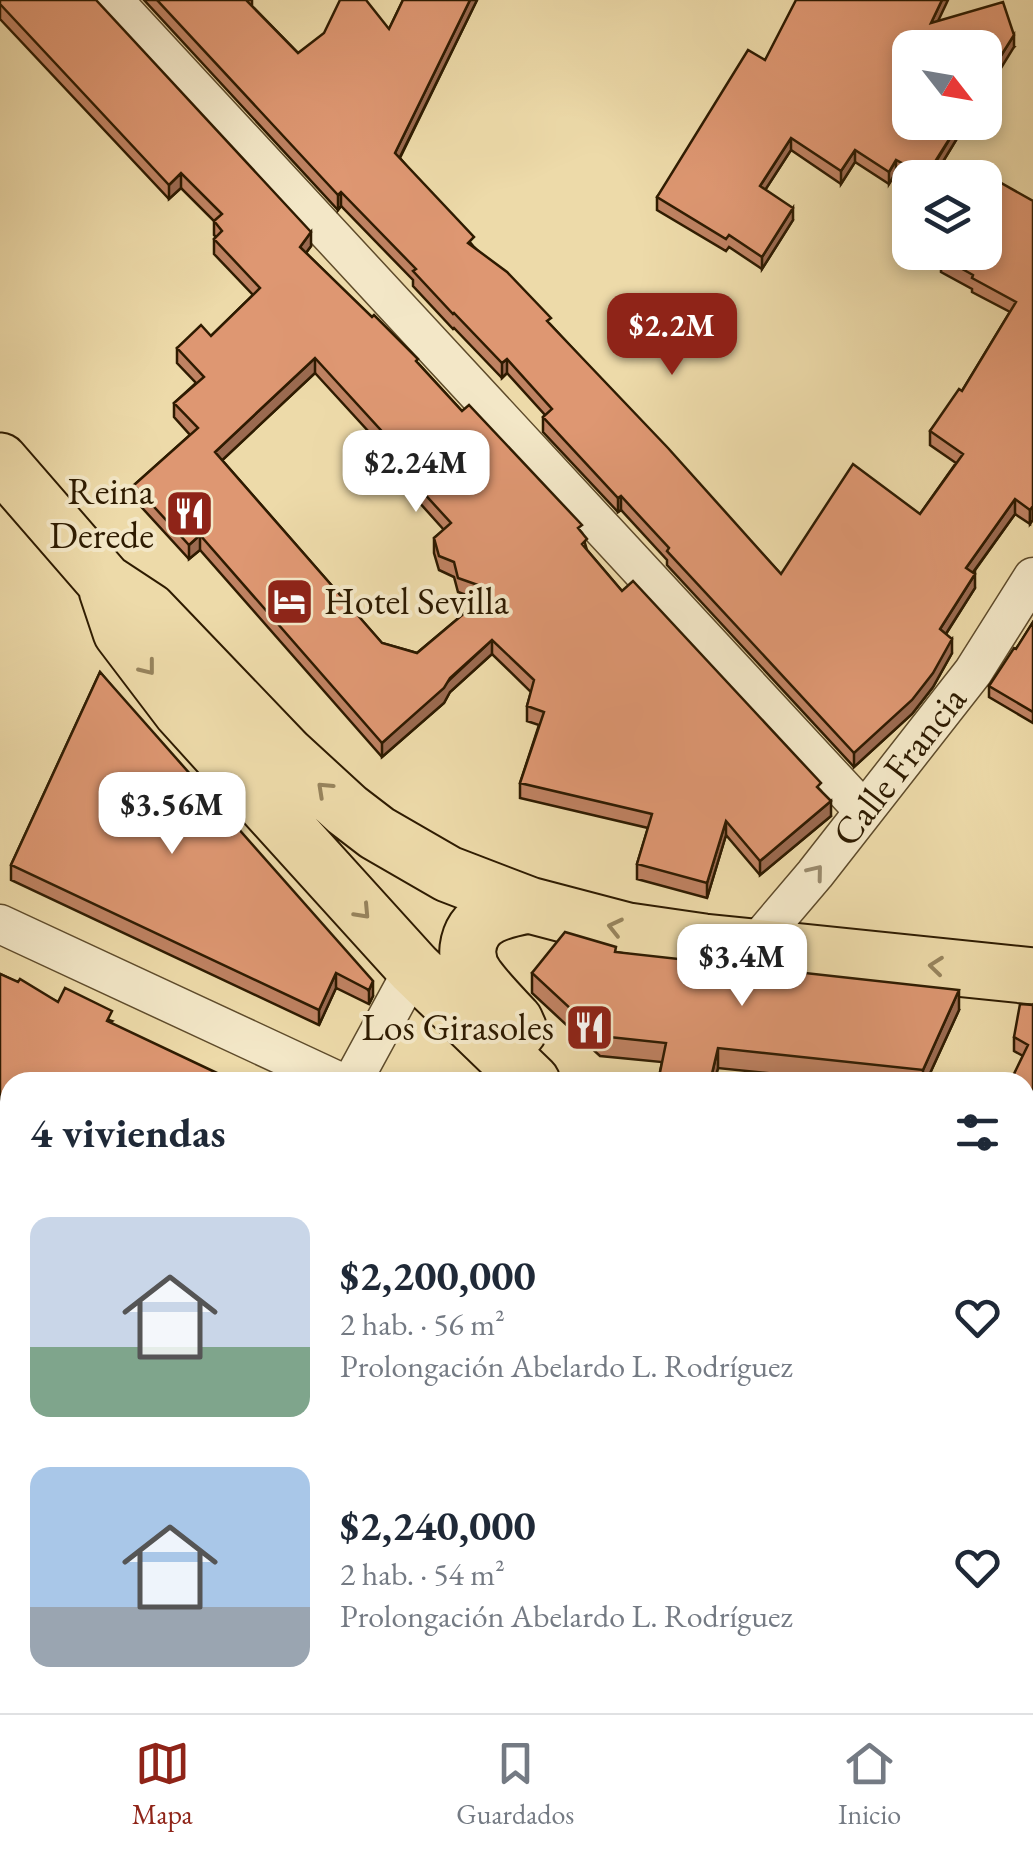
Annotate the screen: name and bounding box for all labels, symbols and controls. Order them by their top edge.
north arrow [892,30,1002,140]
map controls [892,30,1002,270]
button: layers [892,160,1002,270]
pin: $2.2M [602,293,742,378]
text: $2.2M [629,304,715,346]
pin: $2.24M [335,430,497,515]
text: $2.24M [365,441,467,483]
place label: Reina Derede [49,466,155,559]
restaurant icon: Reina Derede [163,487,215,539]
hotel icon: Hotel Sevilla [263,575,315,627]
place label: Hotel Sevilla [324,576,510,625]
one-way arrow [136,657,154,675]
street label: Calle Francia [821,675,977,856]
pin: $3.56M [91,772,253,857]
text: $3.56M [121,783,223,825]
one-way arrow [317,783,336,801]
one-way arrow [804,865,822,883]
one-way arrow [351,900,369,919]
one-way arrow [607,918,624,939]
pin: $3.4M [672,924,812,1009]
text: $3.4M [699,935,785,977]
one-way arrow [928,956,944,977]
restaurant icon: Los Girasoles [563,1001,615,1053]
place label: Los Girasoles [362,1002,554,1051]
text: 4 viviendas [30,1105,226,1160]
icon: filters [950,1105,1005,1160]
text: $2,200,000 [340,1248,536,1303]
icon: home [110,1257,230,1377]
icon: heart [950,1290,1005,1345]
text: 2 hab. · 56 m² [340,1303,505,1345]
text: Prolongación Abelardo L. Rodríguez [340,1345,793,1387]
text: $2,240,000 [340,1498,536,1553]
icon: home [110,1507,230,1627]
icon: heart [950,1540,1005,1595]
text: 2 hab. · 54 m² [340,1553,505,1595]
text: Prolongación Abelardo L. Rodríguez [340,1595,793,1637]
tab: Mapa [132,1736,193,1832]
tab: Guardados [456,1736,574,1832]
tab: Inicio [838,1736,901,1832]

